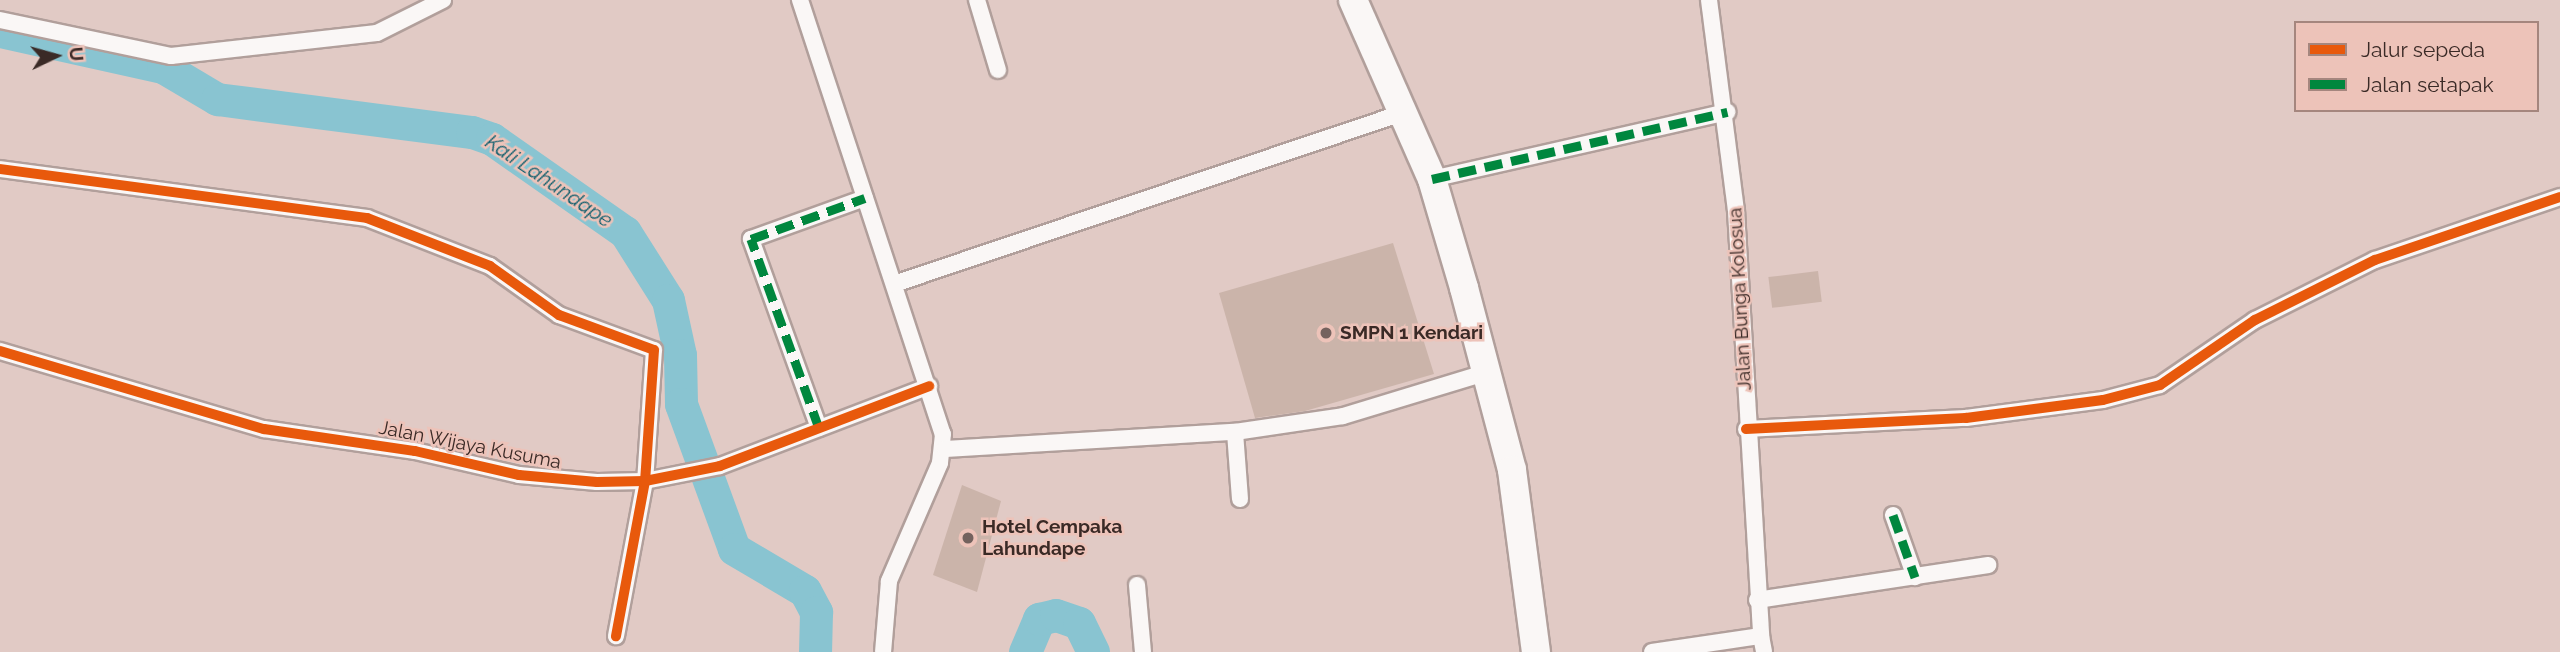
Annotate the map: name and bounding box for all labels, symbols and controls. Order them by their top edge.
north arrow [21,21,91,91]
legend [2294,21,2539,112]
text: Jalur sepeda [2361,37,2485,62]
text: U [65,46,88,62]
text: Jalan setapak [2361,72,2494,97]
water label: Kali Lahundape [481,129,617,233]
street label: Jalan Bunga Kolosua [1724,207,1756,391]
place label: SMPN 1 Kendari [1340,322,1483,344]
marker: SMPN 1 Kendari [1318,325,1334,341]
street label: Jalan Wijaya Kusuma [377,416,563,474]
place label: Hotel Cempaka Lahundape [982,516,1123,560]
marker: Hotel Cempaka Lahundape [960,530,976,546]

